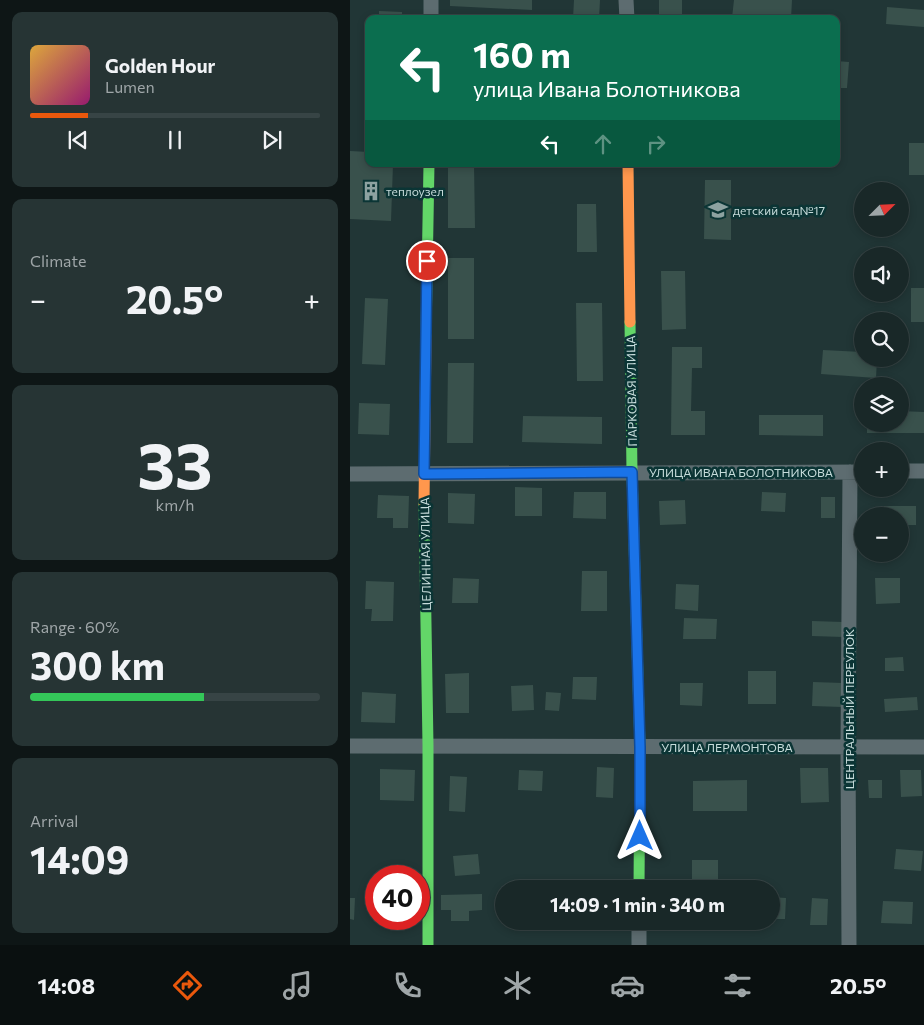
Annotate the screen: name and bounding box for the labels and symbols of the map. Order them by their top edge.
building icon: теплоузел [360,180,382,202]
north arrow [854,182,909,238]
place label: теплоузел [386,184,444,198]
school or university icon: детский сад№17 [707,199,729,221]
place label: детский сад№17 [733,203,825,217]
pin [406,240,448,282]
street label: ПАРКОВАЯ УЛИЦА [623,335,639,447]
street label: УЛИЦА ИВАНА БОЛОТНИКОВА [649,465,833,479]
street label: ЦЕЛИННАЯ УЛИЦА [417,497,433,611]
street label: ЦЕНТРАЛЬНЫЙ ПЕРЕУЛОК [842,629,856,789]
street label: УЛИЦА ЛЕРМОНТОВА [661,740,793,754]
position arrow [613,809,665,861]
speed limit sign: 40 [365,865,430,930]

